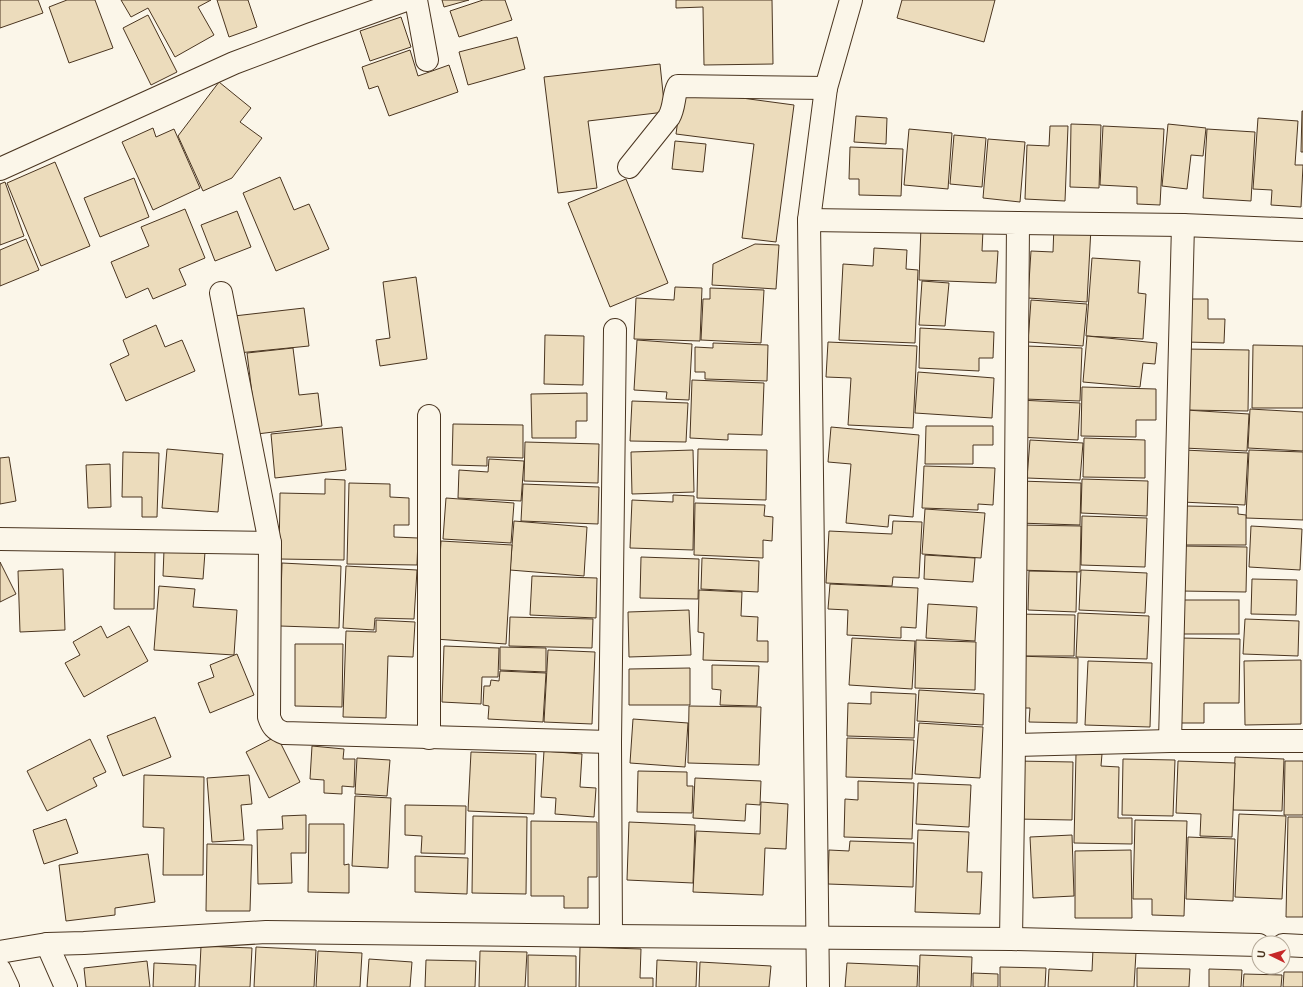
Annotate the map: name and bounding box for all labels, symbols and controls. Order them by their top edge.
north arrow [1251,935,1291,975]
text: U [1254,950,1268,958]

